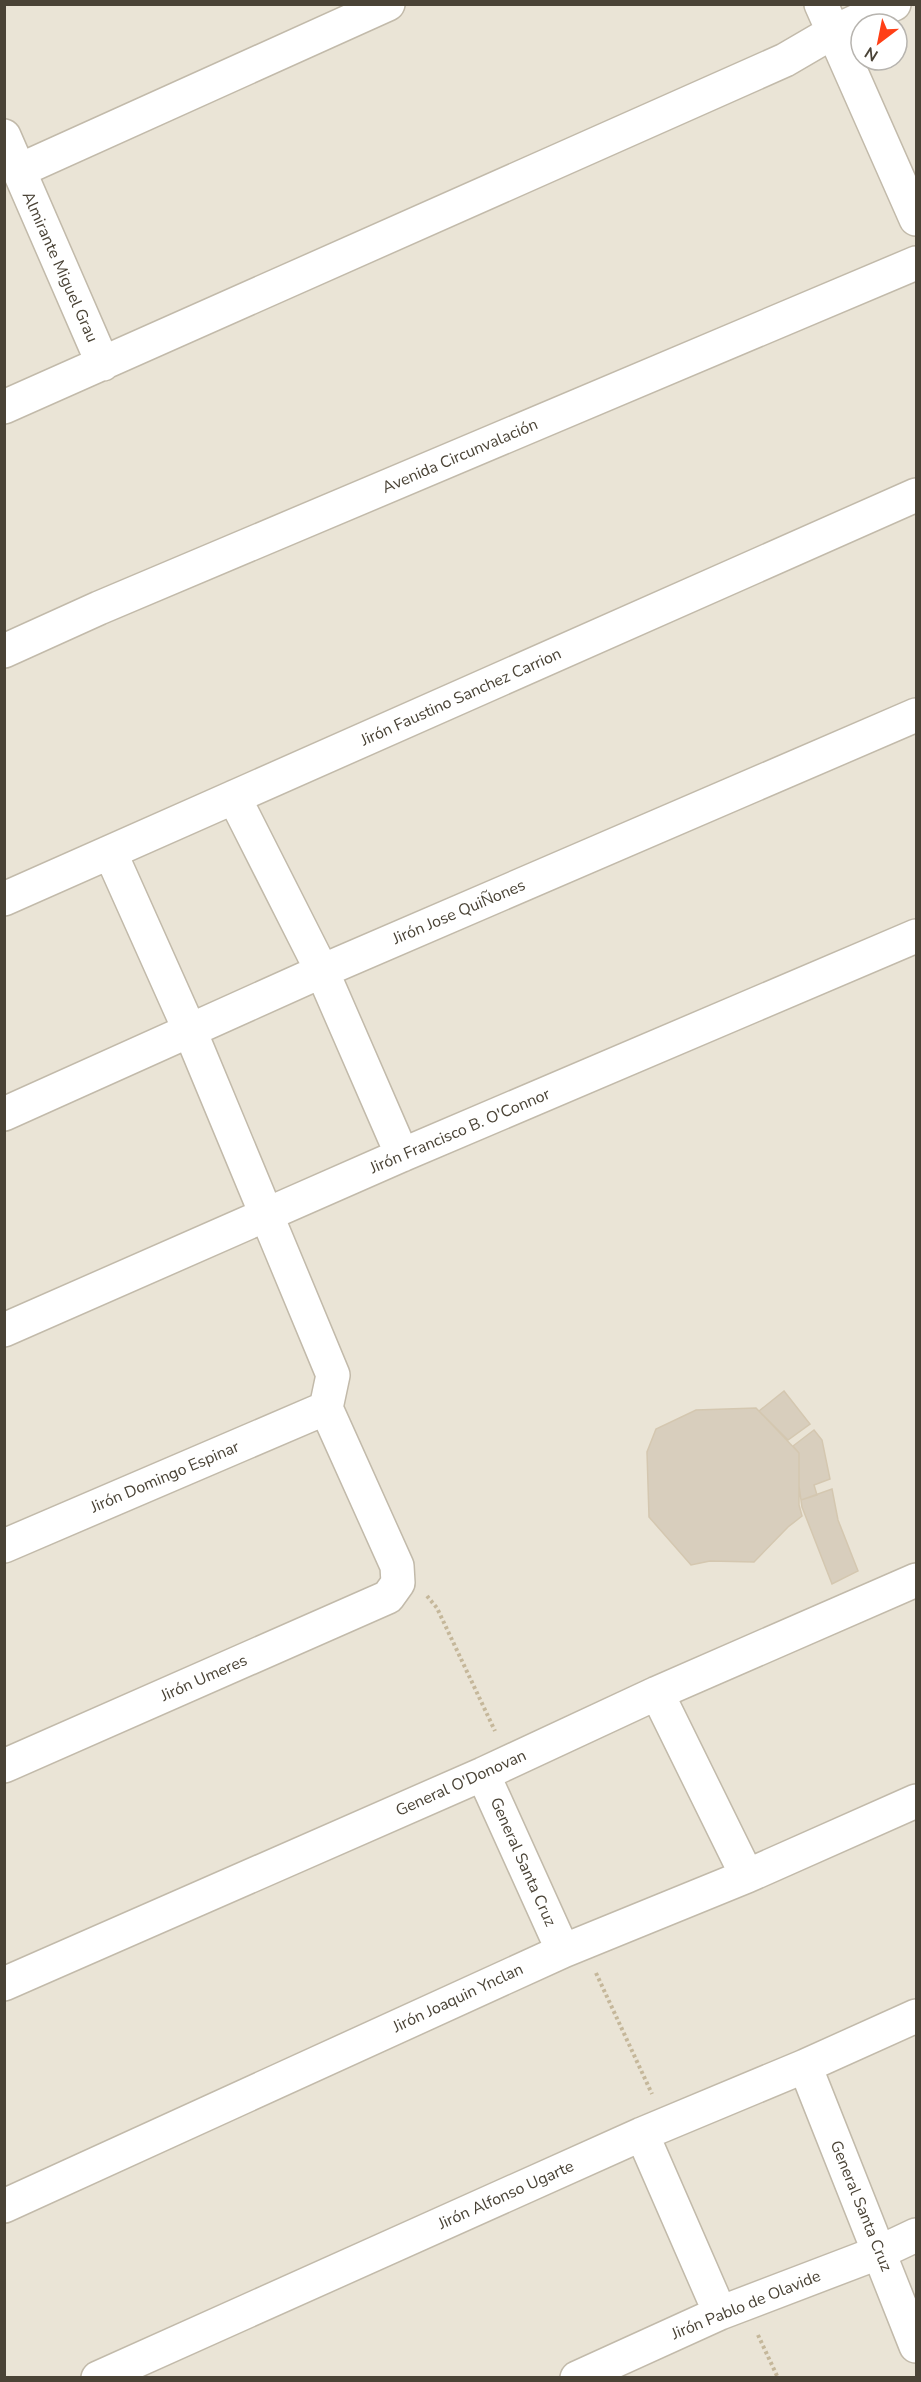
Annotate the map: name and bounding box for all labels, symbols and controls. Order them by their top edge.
north arrow [849,12,909,72]
text: N [861,41,882,66]
street label: Almirante Miguel Grau [17,188,103,346]
street label: Avenida Circunvalación [379,413,541,499]
street label: Jirón Faustino Sanchez Carrion [356,643,565,752]
street label: Jirón Jose QuiÑones [388,874,529,950]
street label: Jirón Francisco B. O'Connor [366,1083,554,1179]
street label: Jirón Domingo Espinar [86,1436,243,1519]
street label: Jirón Umeres [156,1649,251,1707]
street label: General O'Donovan [392,1744,530,1822]
street label: General Santa Cruz [485,1794,561,1930]
street label: Jirón Joaquin Ynclan [388,1958,527,2038]
street label: General Santa Cruz [825,2137,897,2275]
street label: Jirón Alfonso Ugarte [434,2155,577,2235]
street label: Jirón Pablo de Olavide [667,2265,824,2345]

